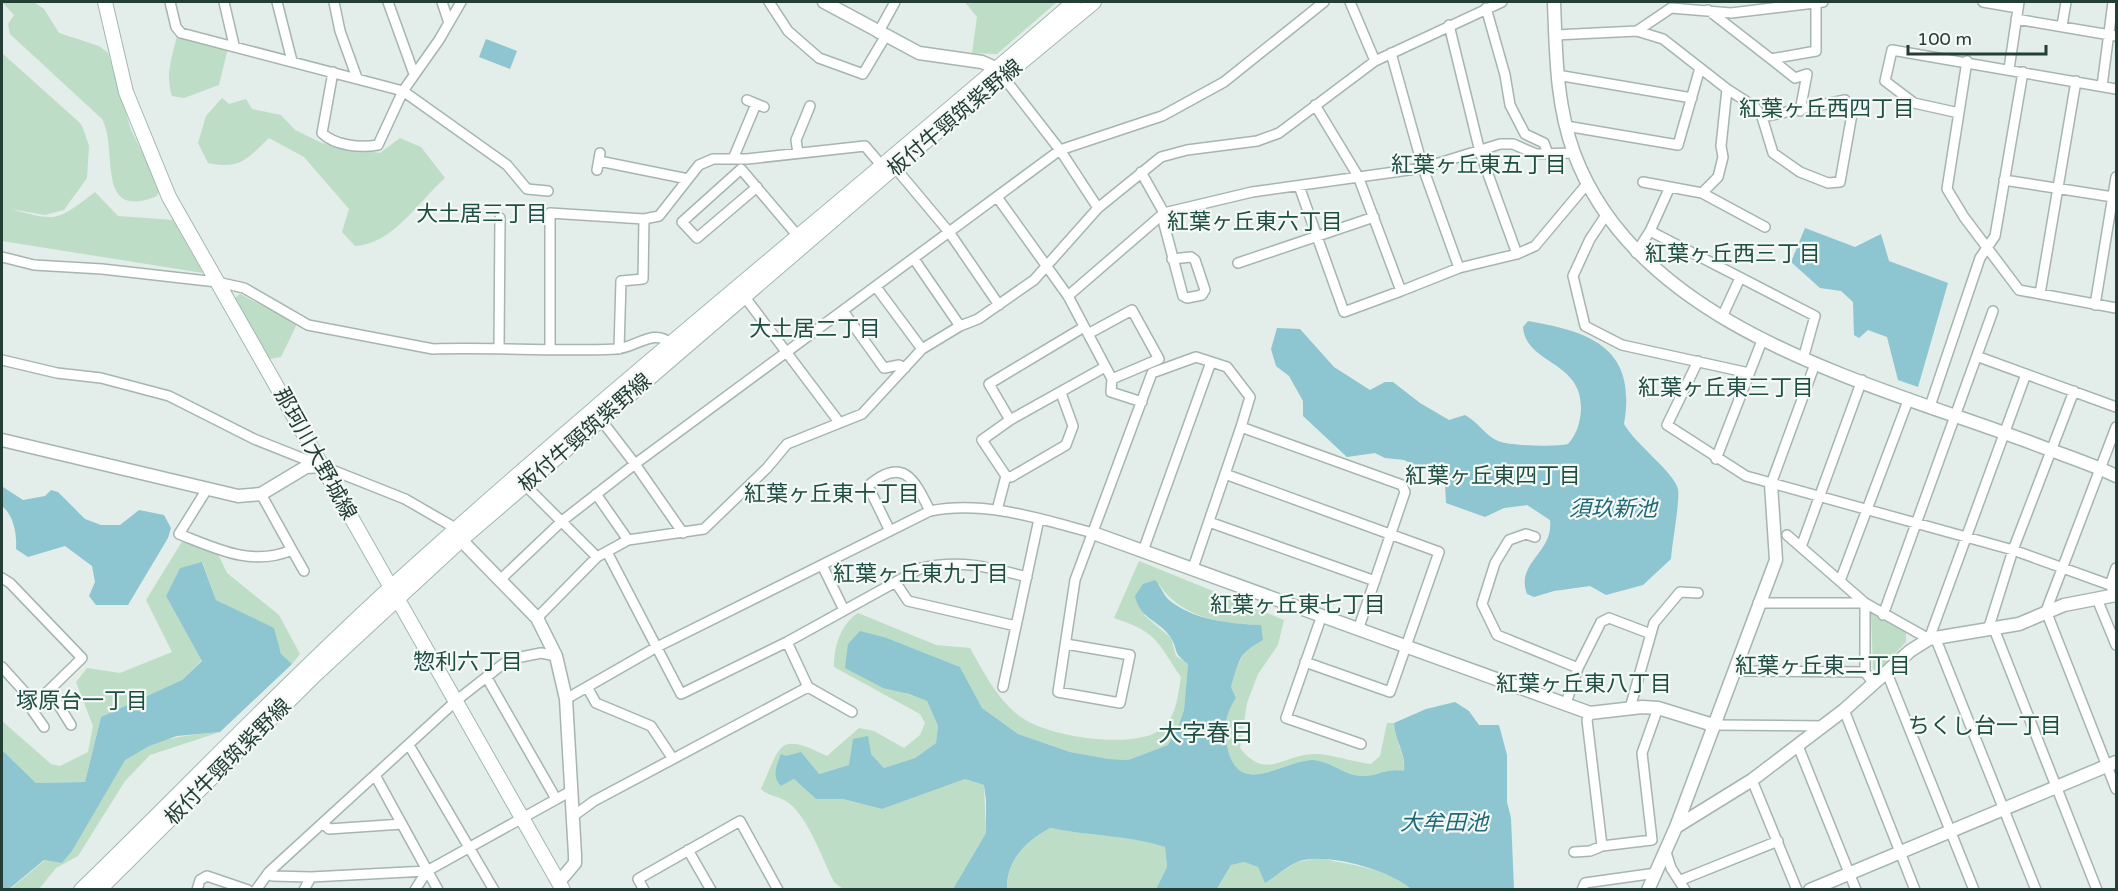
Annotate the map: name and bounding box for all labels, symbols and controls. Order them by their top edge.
scale bar [1908,18,2046,56]
text: 100 m [1917,28,1972,50]
street label: 板付牛頸筑紫野線 [883,54,1027,182]
district label: 紅葉ヶ丘西四丁目 [1739,96,1915,122]
district label: 紅葉ヶ丘東五丁目 [1391,152,1567,178]
district label: 大土居三丁目 [416,201,548,227]
district label: 紅葉ヶ丘東六丁目 [1167,209,1343,235]
district label: 紅葉ヶ丘西三丁目 [1645,241,1821,267]
district label: 大土居二丁目 [749,316,881,342]
street label: 板付牛頸筑紫野線 [513,368,657,498]
district label: 紅葉ヶ丘東三丁目 [1638,375,1814,401]
street label: 那珂川大野城線 [268,384,362,524]
district label: 紅葉ヶ丘東四丁目 [1405,463,1581,489]
district label: 紅葉ヶ丘東十丁目 [744,481,920,507]
water label: 須玖新池 [1569,496,1659,522]
district label: 紅葉ヶ丘東九丁目 [833,561,1009,587]
district label: 紅葉ヶ丘東七丁目 [1210,592,1386,618]
district label: 惣利六丁目 [413,649,523,675]
district label: 紅葉ヶ丘東二丁目 [1735,653,1911,679]
district label: 紅葉ヶ丘東八丁目 [1496,671,1672,697]
district label: 塚原台一丁目 [16,688,148,714]
street label: 板付牛頸筑紫野線 [160,694,296,830]
district label: ちくし台一丁目 [1908,713,2062,739]
district label: 大字春日 [1158,719,1254,748]
water label: 大牟田池 [1400,810,1490,836]

